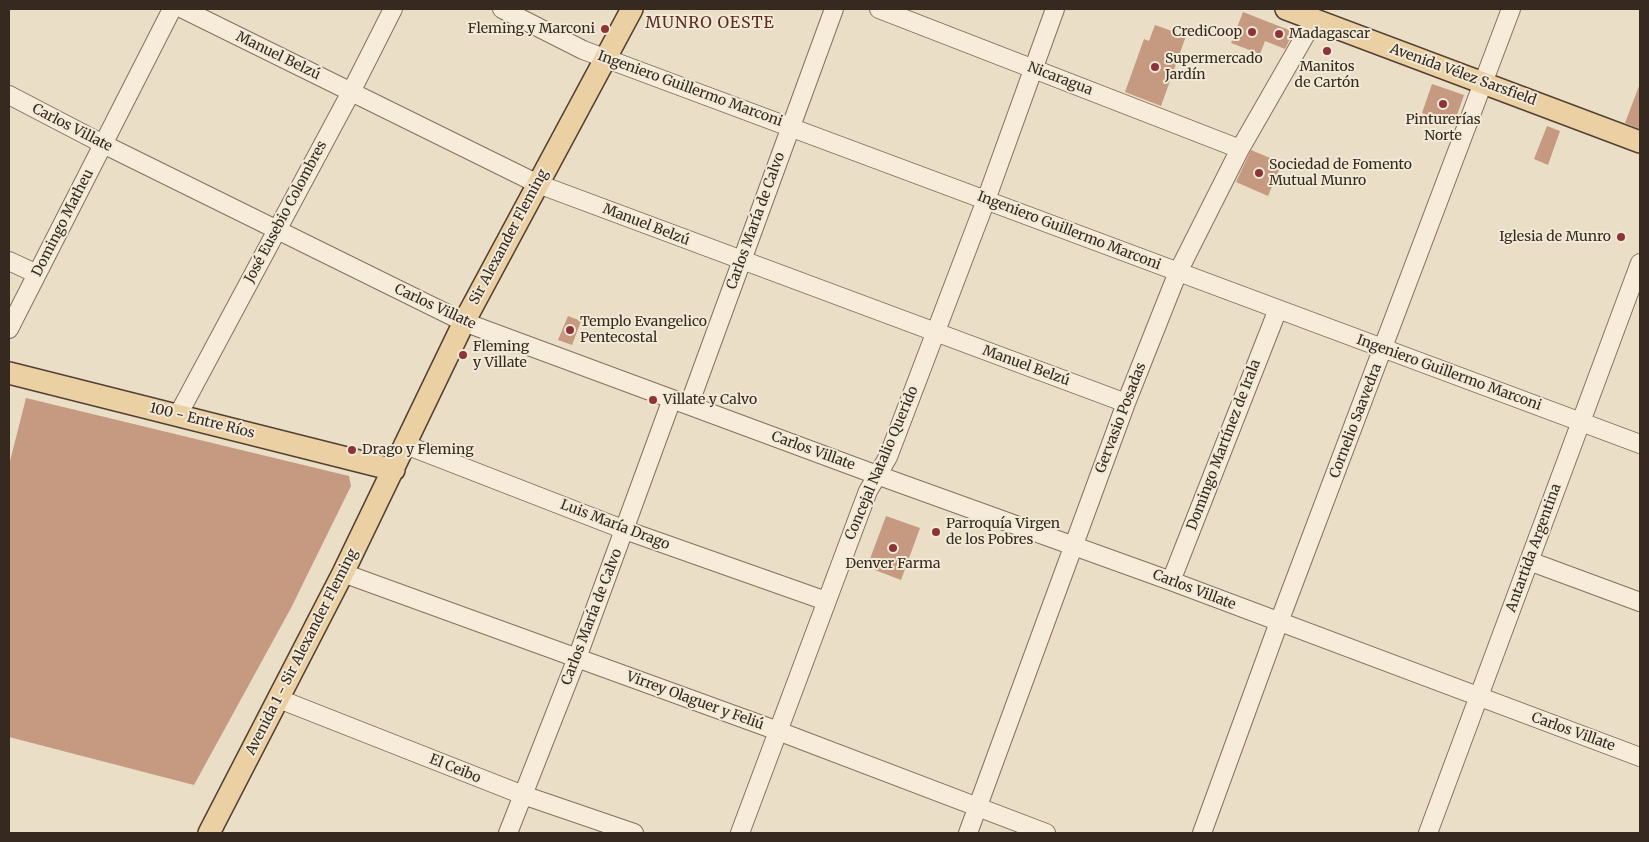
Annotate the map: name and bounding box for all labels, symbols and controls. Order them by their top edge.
district label: MUNRO OESTE [644,13,776,33]
place label: Fleming y Marconi [468,21,595,37]
marker: Fleming y Marconi [599,23,611,35]
place label: CrediCoop [1172,24,1242,40]
marker: CrediCoop [1246,26,1258,38]
place label: Madagascar [1289,26,1370,42]
street label: Manuel Belzú [233,28,323,84]
marker: Madagascar [1273,28,1285,40]
street label: Avenida Vélez Sarsfield [1387,41,1539,109]
marker: Manitos de Cartón [1321,45,1333,57]
street label: Ingeniero Guillermo Marconi [595,48,785,130]
place label: Supermercado Jardín [1165,51,1263,84]
street label: Nicaragua [1025,59,1095,99]
place label: Manitos de Cartón [1295,59,1359,92]
marker: Supermercado Jardín [1149,61,1161,73]
marker: Pinturerías Norte [1437,98,1449,110]
street label: Carlos Villate [29,101,115,155]
place label: Pinturerías Norte [1405,112,1481,144]
street label: José Eusebio Colombres [241,138,331,286]
street label: Carlos María de Calvo [723,150,789,292]
place label: Sociedad de Fomento Mutual Munro [1269,157,1412,190]
street label: Domingo Matheu [29,166,97,280]
street label: Sir Alexander Fleming [466,166,552,308]
marker: Sociedad de Fomento Mutual Munro [1253,167,1265,179]
street label: Ingeniero Guillermo Marconi [975,188,1163,274]
street label: Manuel Belzú [600,201,692,249]
place label: Iglesia de Munro [1499,229,1611,245]
marker: Iglesia de Munro [1615,231,1627,243]
street label: Carlos Villate [392,281,478,333]
place label: Templo Evangelico Pentecostal [580,314,707,347]
marker: Templo Evangelico Pentecostal [564,324,576,336]
street label: Ingeniero Guillermo Marconi [1354,332,1544,414]
place label: Fleming y Villate [473,339,529,372]
street label: Manuel Belzú [980,342,1072,390]
marker: Fleming y Villate [457,349,469,361]
street label: Domingo Martínez de Irala [1184,357,1264,533]
street label: Gervasio Posadas [1092,360,1150,476]
street label: Cornelio Saavedra [1326,361,1386,481]
street label: Concejal Natalio Querido [842,384,922,542]
place label: Villate y Calvo [663,392,757,408]
marker: Villate y Calvo [647,394,659,406]
street label: 100 - Entre Ríos [148,400,256,442]
street label: Carlos Villate [769,428,857,474]
place label: Drago y Fleming [362,442,474,458]
marker: Drago y Fleming [346,444,358,456]
street label: Antartida Argentina [1503,482,1565,614]
street label: Luis María Drago [558,496,672,554]
place label: Parroquía Virgen de los Pobres [946,516,1060,548]
marker: Parroquía Virgen de los Pobres [930,526,942,538]
marker: Denver Farma [887,542,899,554]
street label: Avenida 1 - Sir Alexander Fleming [242,546,362,758]
street label: Carlos María de Calvo [558,547,626,687]
place label: Denver Farma [845,556,941,572]
street label: Carlos Villate [1150,566,1238,614]
street label: Virrey Olaguer y Feliú [624,668,766,734]
street label: Carlos Villate [1529,709,1617,755]
street label: El Ceibo [427,751,483,787]

